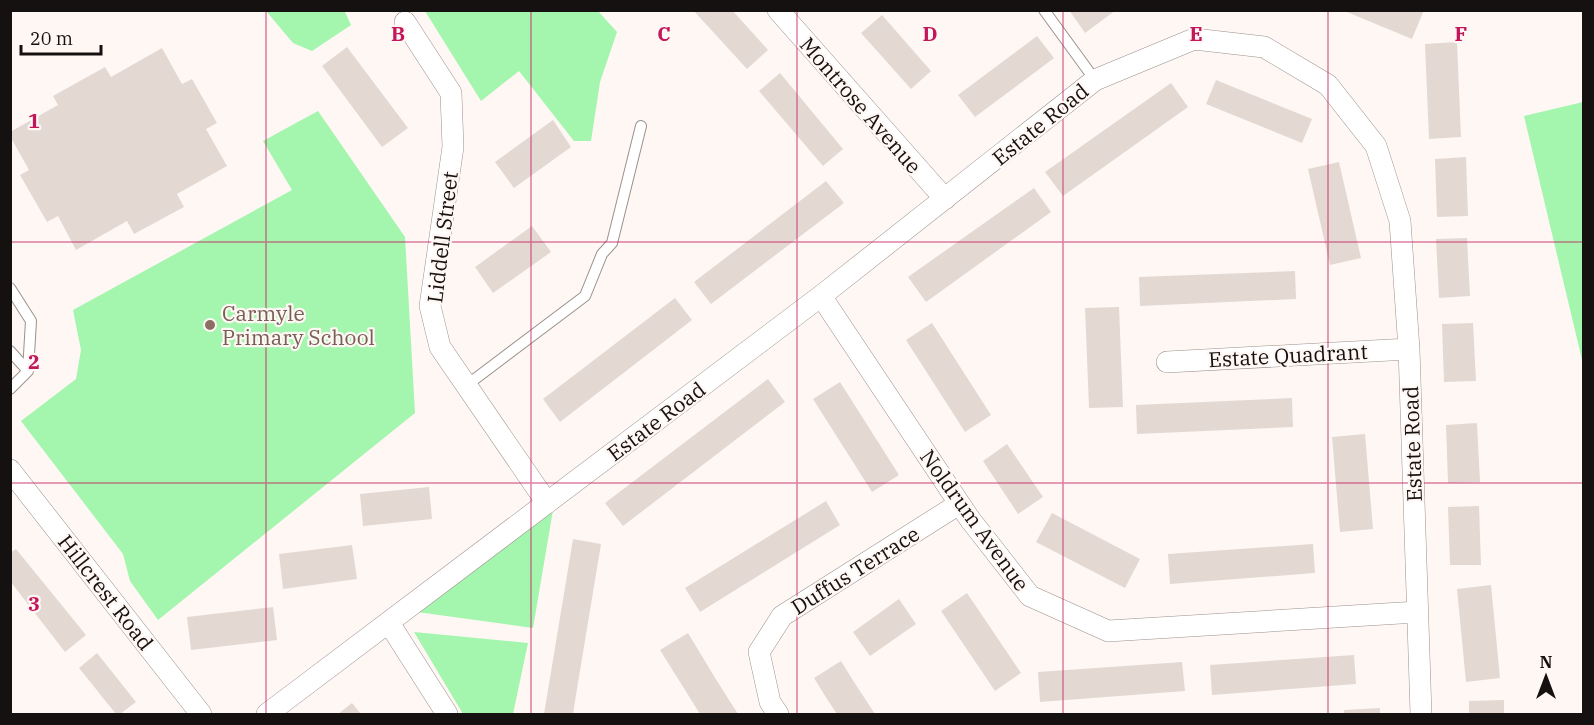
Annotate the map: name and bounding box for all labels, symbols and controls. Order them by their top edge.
scale bar [21,18,100,56]
text: B [391,20,405,47]
text: C [657,20,671,47]
text: D [922,20,938,47]
text: E [1189,20,1203,47]
text: F [1455,20,1467,47]
text: 20 m [30,27,73,50]
street label: Montrose Avenue [794,31,928,179]
street label: Estate Road [986,77,1094,171]
text: 1 [28,107,40,134]
street label: Liddell Street [420,170,464,304]
place label: Carmyle Primary School [222,299,375,351]
marker: Carmyle Primary School [203,318,217,332]
street label: Estate Quadrant [1208,337,1368,373]
text: 2 [28,348,40,375]
street label: Estate Road [601,375,711,467]
street label: Estate Road [1396,385,1428,502]
street label: Noldrum Avenue [914,444,1036,596]
street label: Duffus Terrace [786,519,924,621]
street label: Hillcrest Road [52,528,160,656]
text: 3 [28,590,40,617]
north arrow [1516,647,1576,707]
text: N [1540,652,1552,672]

